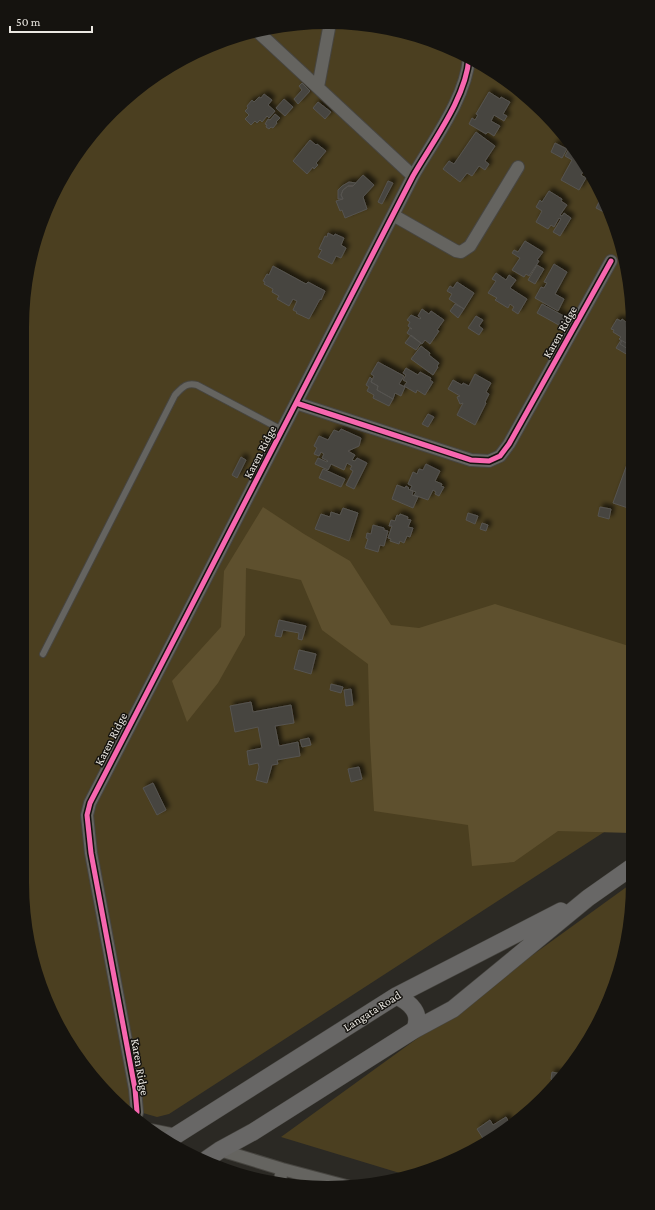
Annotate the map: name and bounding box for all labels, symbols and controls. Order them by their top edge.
scale bar [10,8,92,34]
text: 50 m [16,15,41,29]
street label: Karen Ridge [540,303,580,361]
street label: Karen Ridge [241,423,279,481]
street label: Karen Ridge [92,710,130,768]
street label: Langata Road [341,987,404,1034]
street label: Karen Ridge [128,1038,152,1096]

